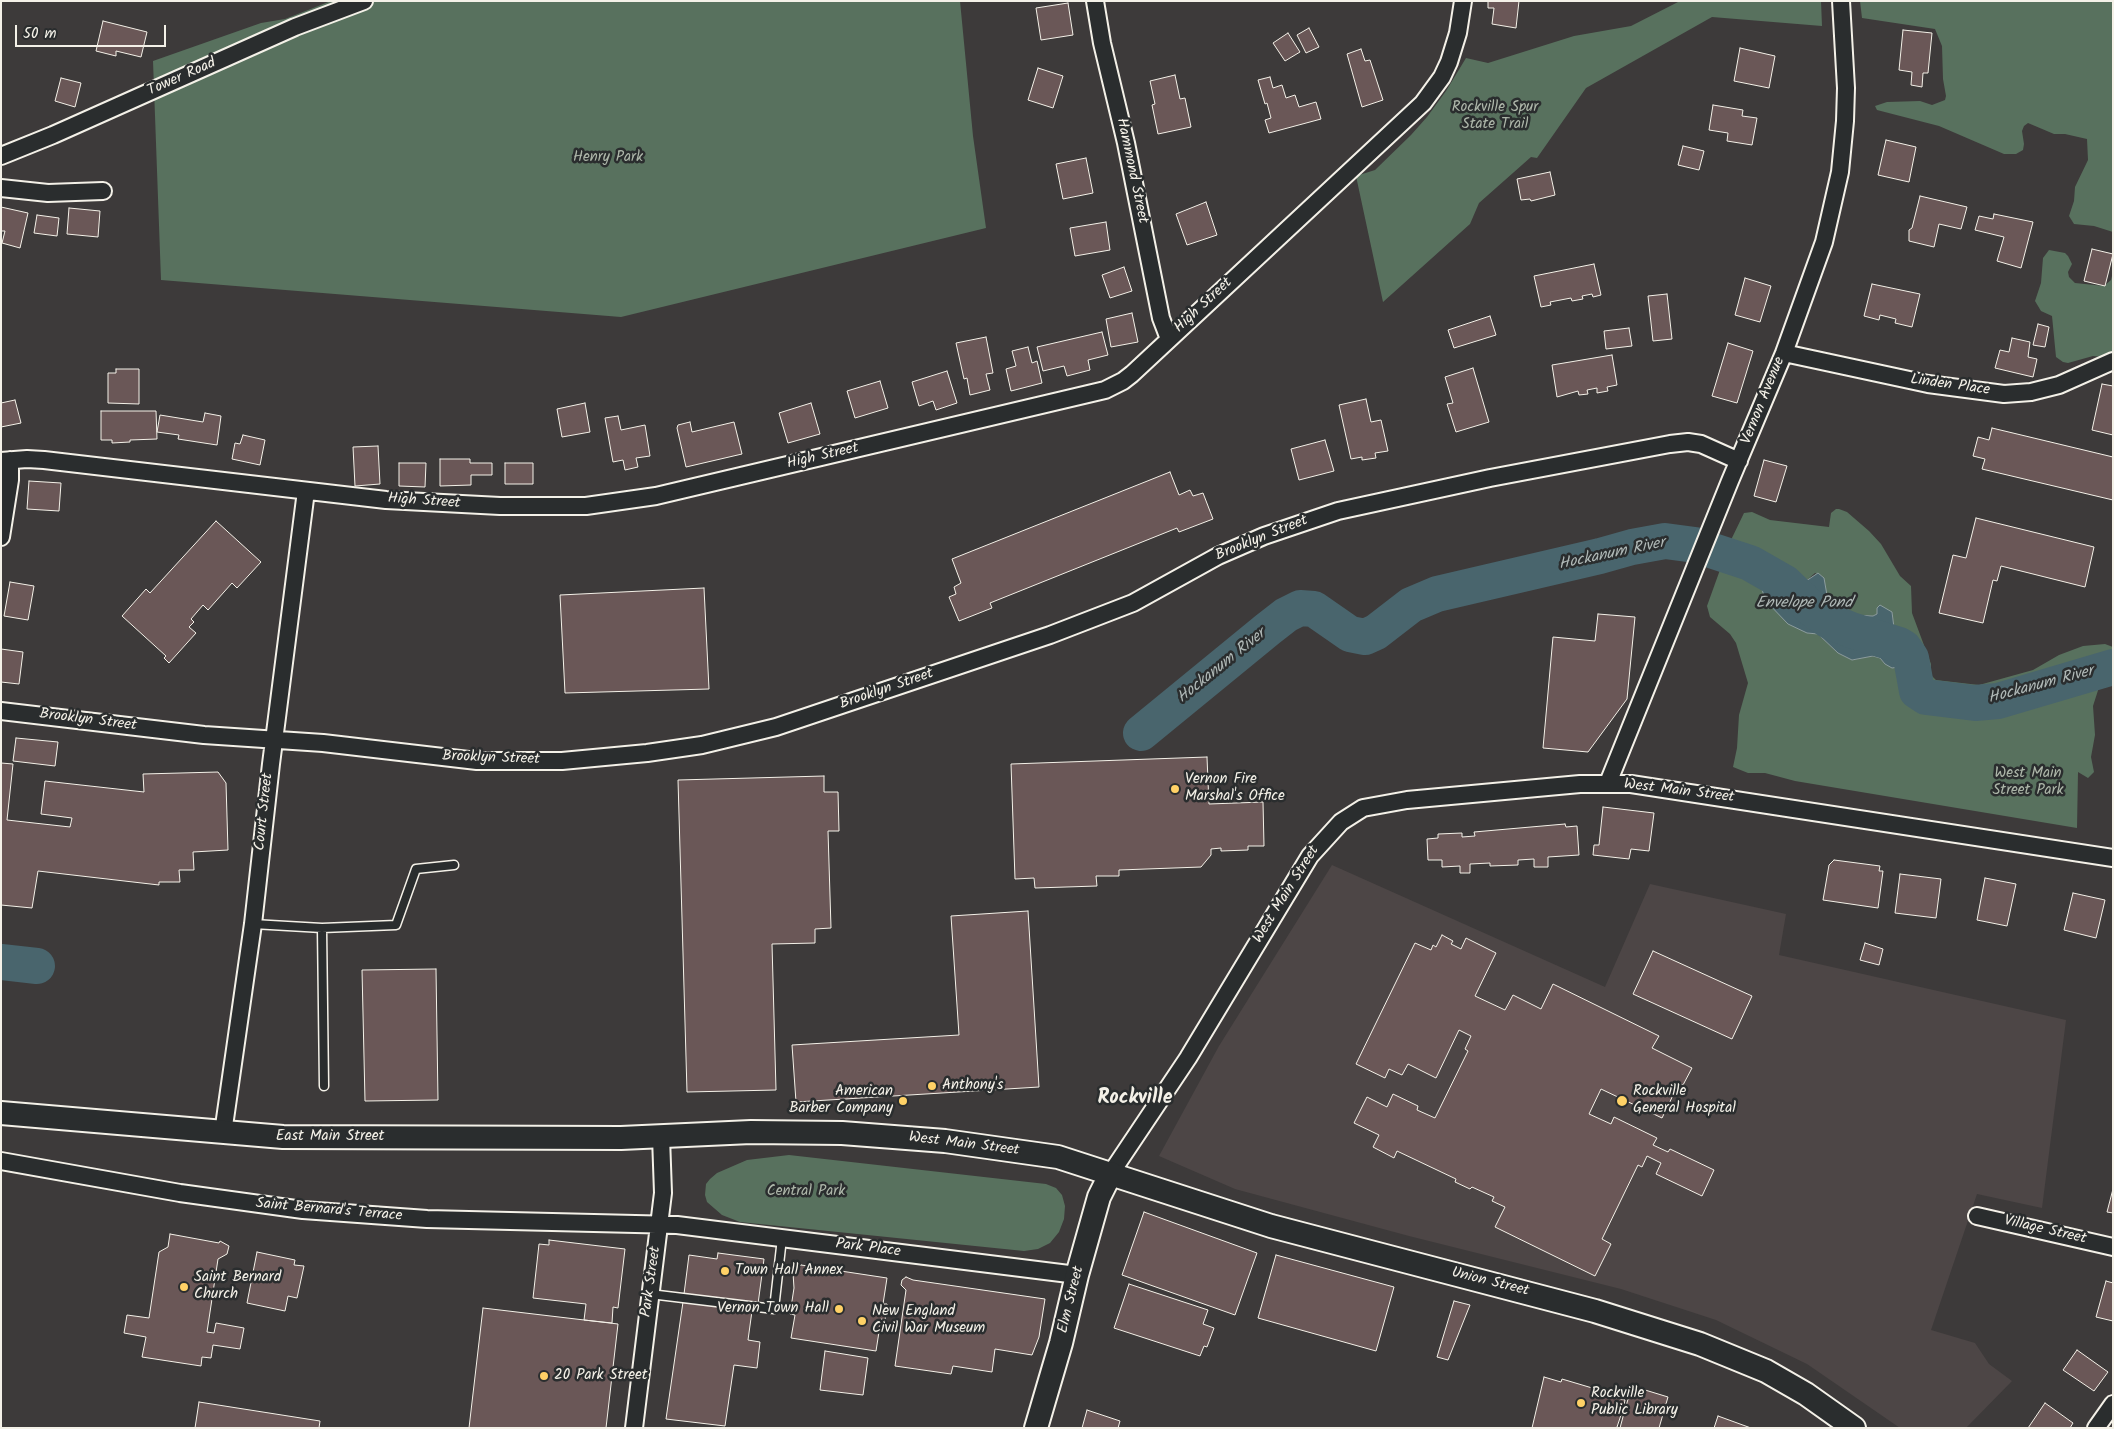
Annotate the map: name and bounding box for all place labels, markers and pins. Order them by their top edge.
place label: Vernon Fire Marshal's Office [1185,771,1285,806]
marker: Vernon Fire Marshal's Office [1169,783,1181,795]
place label: Anthony's [942,1077,1003,1095]
marker: Anthony's [926,1080,938,1092]
place label: American Barber Company [789,1083,893,1118]
place label: Rockville General Hospital [1633,1083,1736,1118]
marker: Rockville General Hospital [1615,1094,1629,1108]
marker: American Barber Company [897,1095,909,1107]
place label: Town Hall Annex [735,1262,843,1280]
marker: Town Hall Annex [719,1265,731,1277]
place label: Saint Bernard Church [194,1269,281,1304]
marker: Saint Bernard Church [178,1281,190,1293]
place label: Vernon Town Hall [717,1300,829,1318]
marker: Vernon Town Hall [833,1303,845,1315]
place label: New England Civil War Museum [872,1303,985,1338]
marker: New England Civil War Museum [856,1315,868,1327]
place label: 20 Park Street [554,1367,647,1385]
marker: 20 Park Street [538,1370,550,1382]
place label: Rockville Public Library [1591,1385,1678,1420]
marker: Rockville Public Library [1575,1397,1587,1409]

